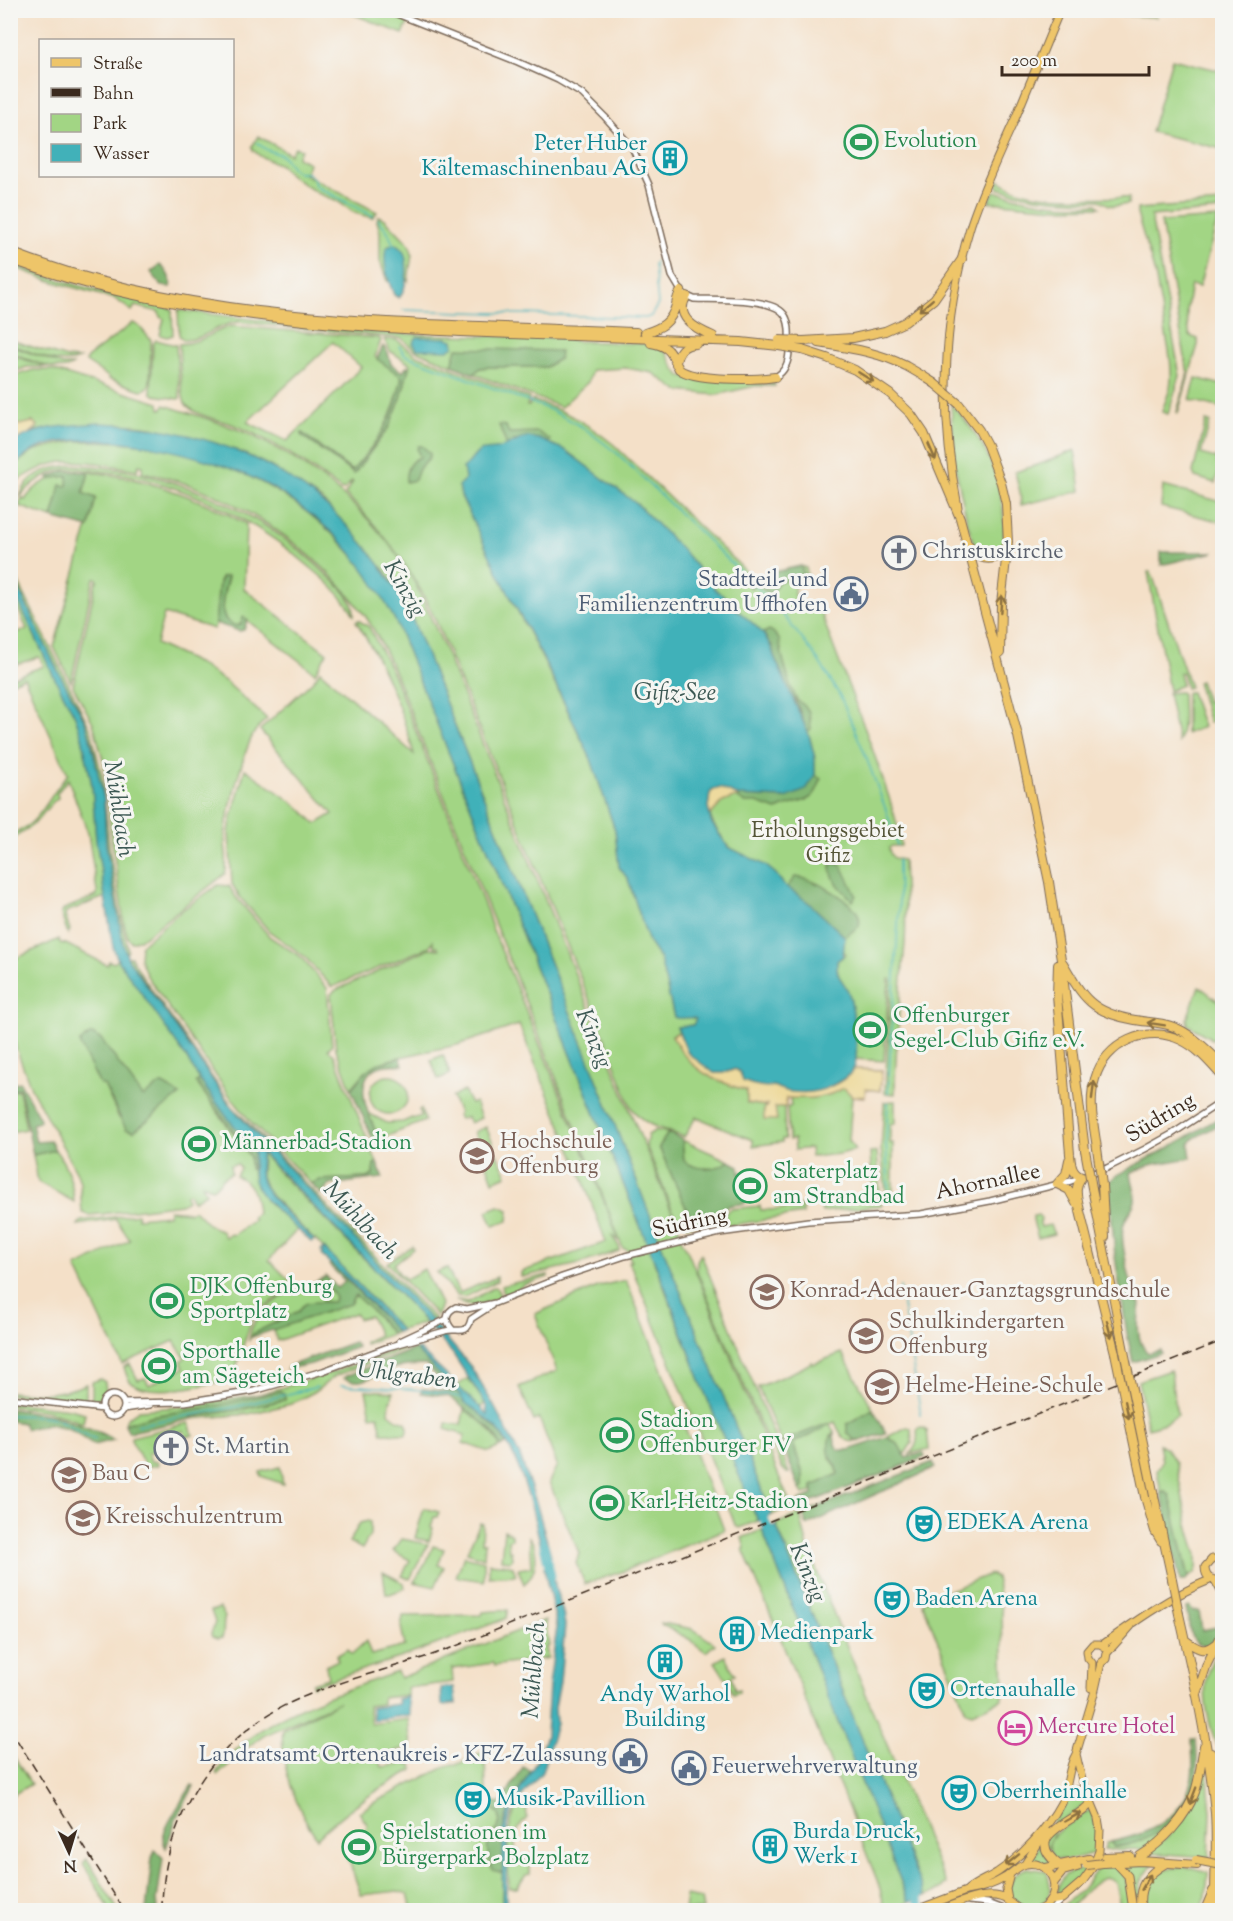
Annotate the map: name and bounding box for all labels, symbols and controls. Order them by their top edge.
legend [39,39,234,177]
scale bar [1002,39,1149,77]
text: 200 m [1011,49,1057,75]
text: Straße [93,52,143,78]
text: Bahn [93,82,134,108]
text: Park [93,112,128,138]
sports icon: Evolution [843,124,879,160]
place label: Evolution [884,126,977,158]
place label: Peter Huber Kältemaschinenbau AG [421,129,647,186]
building icon: Peter Huber Kältemaschinenbau AG [652,140,688,176]
text: Wasser [93,142,150,168]
one-way arrow [919,298,934,312]
one-way arrow [857,371,874,383]
one-way arrow [927,442,939,460]
church icon: Christuskirche [881,535,917,571]
place label: Christuskirche [922,537,1064,569]
water label: Kinzig [374,554,434,624]
place label: Stadtteil- und Familienzentrum Uffhofen [578,565,828,622]
public building icon: Stadtteil- und Familienzentrum Uffhofen [833,576,869,612]
one-way arrow [996,594,1007,614]
water label: Gifiz-See [634,677,716,711]
water label: Mühlbach [94,758,142,860]
park label: Erholungsgebiet Gifiz [751,816,905,873]
place label: Offenburger Segel-Club Gifiz e.V. [893,1001,1085,1058]
water label: Kinzig [566,1004,620,1074]
sports icon: Offenburger Segel-Club Gifiz e.V. [852,1012,888,1048]
one-way arrow [1147,1018,1167,1029]
one-way arrow [1088,1081,1099,1100]
street label: Südring [1120,1086,1202,1152]
sports icon: Männerbad-Stadion [181,1126,217,1162]
place label: Hochschule Offenburg [500,1127,612,1184]
place label: Männerbad-Stadion [222,1128,412,1160]
school or university icon: Hochschule Offenburg [459,1138,495,1174]
street label: Ahornallee [933,1156,1043,1210]
place label: Skaterplatz am Strandbad [773,1157,905,1214]
sports icon: Skaterplatz am Strandbad [732,1168,768,1204]
water label: Mühlbach [314,1174,406,1268]
street label: Südring [649,1200,731,1248]
place label: DJK Offenburg Sportplatz [190,1272,332,1329]
school or university icon: Konrad-Adenauer-Ganztagsgrundschule [749,1274,785,1310]
place label: Konrad-Adenauer-Ganztagsgrundschule [790,1276,1170,1308]
sports icon: DJK Offenburg Sportplatz [149,1283,185,1319]
place label: Schulkindergarten Offenburg [889,1307,1065,1364]
school or university icon: Schulkindergarten Offenburg [848,1318,884,1354]
one-way arrow [1104,1319,1116,1338]
place label: Sporthalle am Sägeteich [182,1337,305,1394]
sports icon: Sporthalle am Sägeteich [141,1348,177,1384]
water label: Uhlgraben [355,1353,459,1399]
school or university icon: Helme-Heine-Schule [864,1369,900,1405]
place label: Helme-Heine-Schule [905,1371,1103,1403]
one-way arrow [1122,1400,1133,1419]
place label: Stadion Offenburger FV [640,1406,792,1463]
sports icon: Stadion Offenburger FV [599,1417,635,1453]
church icon: St. Martin [153,1430,189,1466]
place label: St. Martin [194,1432,290,1464]
school or university icon: Bau C [51,1457,87,1493]
place label: Bau C [92,1459,151,1491]
sports icon: Karl-Heitz-Stadion [589,1485,625,1521]
place label: Karl-Heitz-Stadion [630,1487,809,1519]
school or university icon: Kreisschulzentrum [65,1500,101,1536]
place label: Kreisschulzentrum [106,1502,283,1534]
theatre icon: EDEKA Arena [906,1506,942,1542]
place label: EDEKA Arena [947,1508,1089,1540]
water label: Kinzig [780,1538,834,1608]
theatre icon: Baden Arena [874,1582,910,1618]
place label: Baden Arena [915,1584,1038,1616]
building icon: Medienpark [719,1616,755,1652]
place label: Medienpark [760,1618,874,1650]
water label: Mühlbach [515,1620,555,1720]
building icon: Andy Warhol Building [647,1644,683,1680]
theatre icon: Ortenauhalle [909,1673,945,1709]
place label: Ortenauhalle [950,1675,1076,1707]
place label: Andy Warhol Building [600,1680,730,1737]
hotel icon: Mercure Hotel [997,1710,1033,1746]
place label: Mercure Hotel [1038,1712,1175,1744]
public building icon: Landratsamt Ortenaukreis - KFZ-Zulassung [612,1738,648,1774]
place label: Landratsamt Ortenaukreis - KFZ-Zulassung [199,1740,607,1772]
public building icon: Feuerwehrverwaltung [671,1750,707,1786]
place label: Feuerwehrverwaltung [712,1752,918,1784]
theatre icon: Oberrheinhalle [941,1775,977,1811]
place label: Oberrheinhalle [982,1777,1127,1809]
theatre icon: Musik-Pavillion [455,1782,491,1818]
place label: Musik-Pavillion [496,1784,646,1816]
one-way arrow [1186,1787,1197,1805]
one-way arrow [1064,1811,1081,1823]
place label: Burda Druck, Werk 1 [793,1817,921,1874]
place label: Spielstationen im Bürgerpark - Bolzplatz [382,1818,589,1875]
north arrow [39,1822,99,1882]
building icon: Burda Druck, Werk 1 [752,1828,788,1864]
sports icon: Spielstationen im Bürgerpark - Bolzplatz [341,1829,377,1865]
text: N [62,1853,77,1876]
one-way arrow [1004,1854,1020,1867]
one-way arrow [1140,1874,1152,1891]

